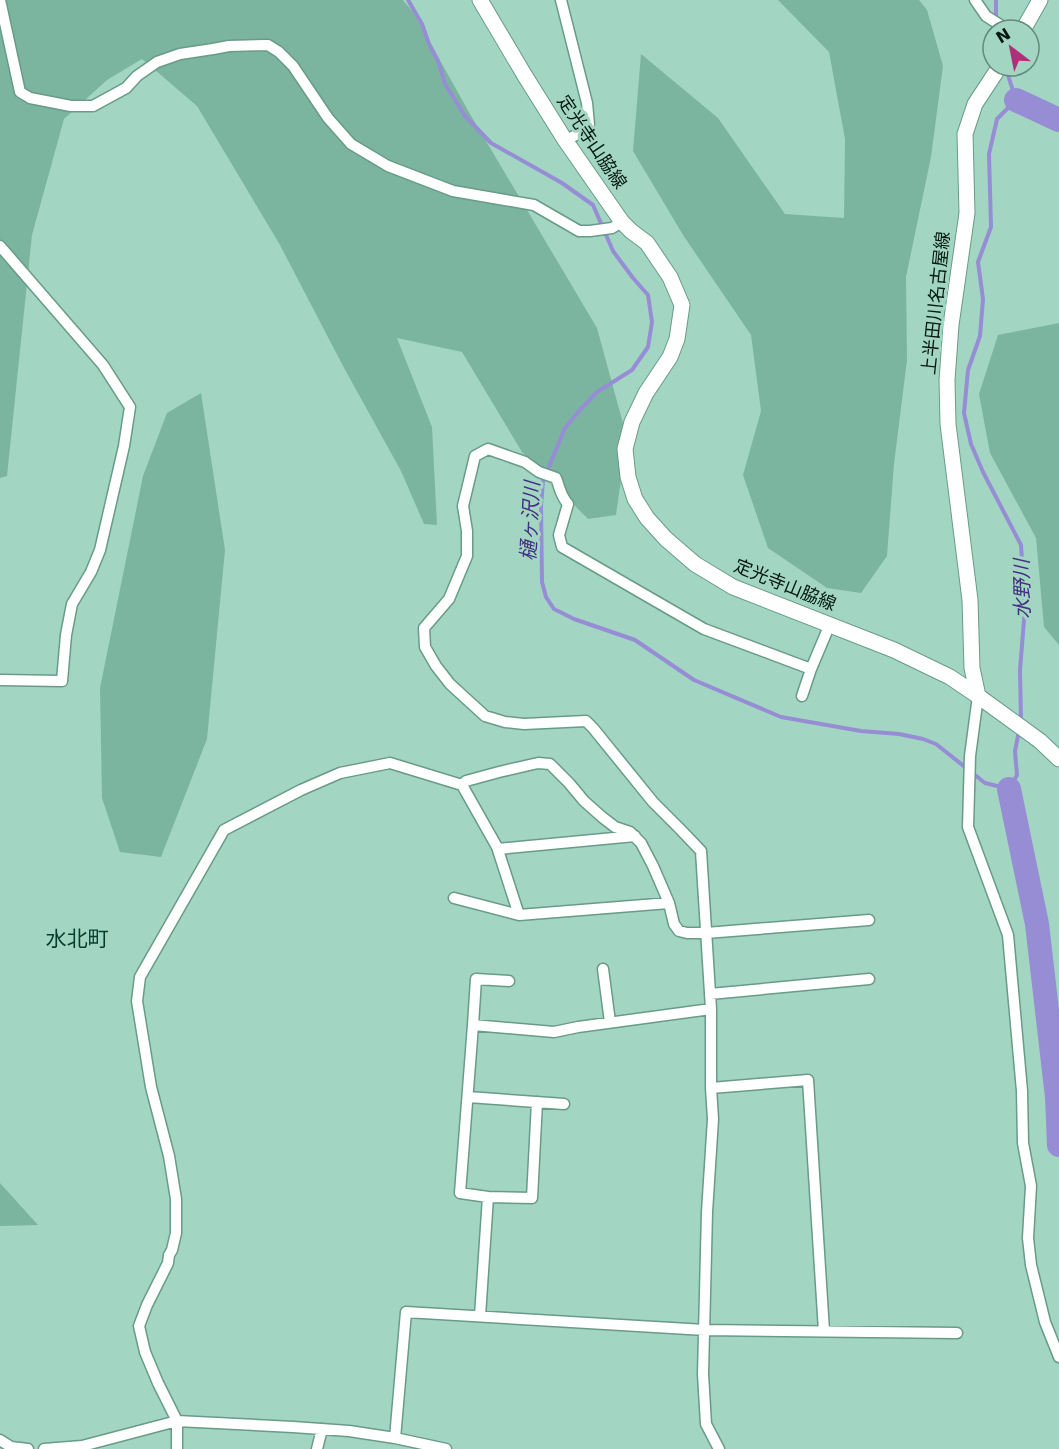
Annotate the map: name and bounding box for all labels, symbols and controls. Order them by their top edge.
north arrow [981,18,1041,78]
text: N [993,24,1014,47]
street label: 定光寺山脇線 [554,91,631,192]
street label: 上半田川名古屋線 [918,230,953,376]
water label: 樋ヶ沢川 [516,478,544,562]
street label: 定光寺山脇線 [731,555,839,615]
water label: 水野川 [1009,557,1035,619]
district label: 水北町 [46,927,109,951]

